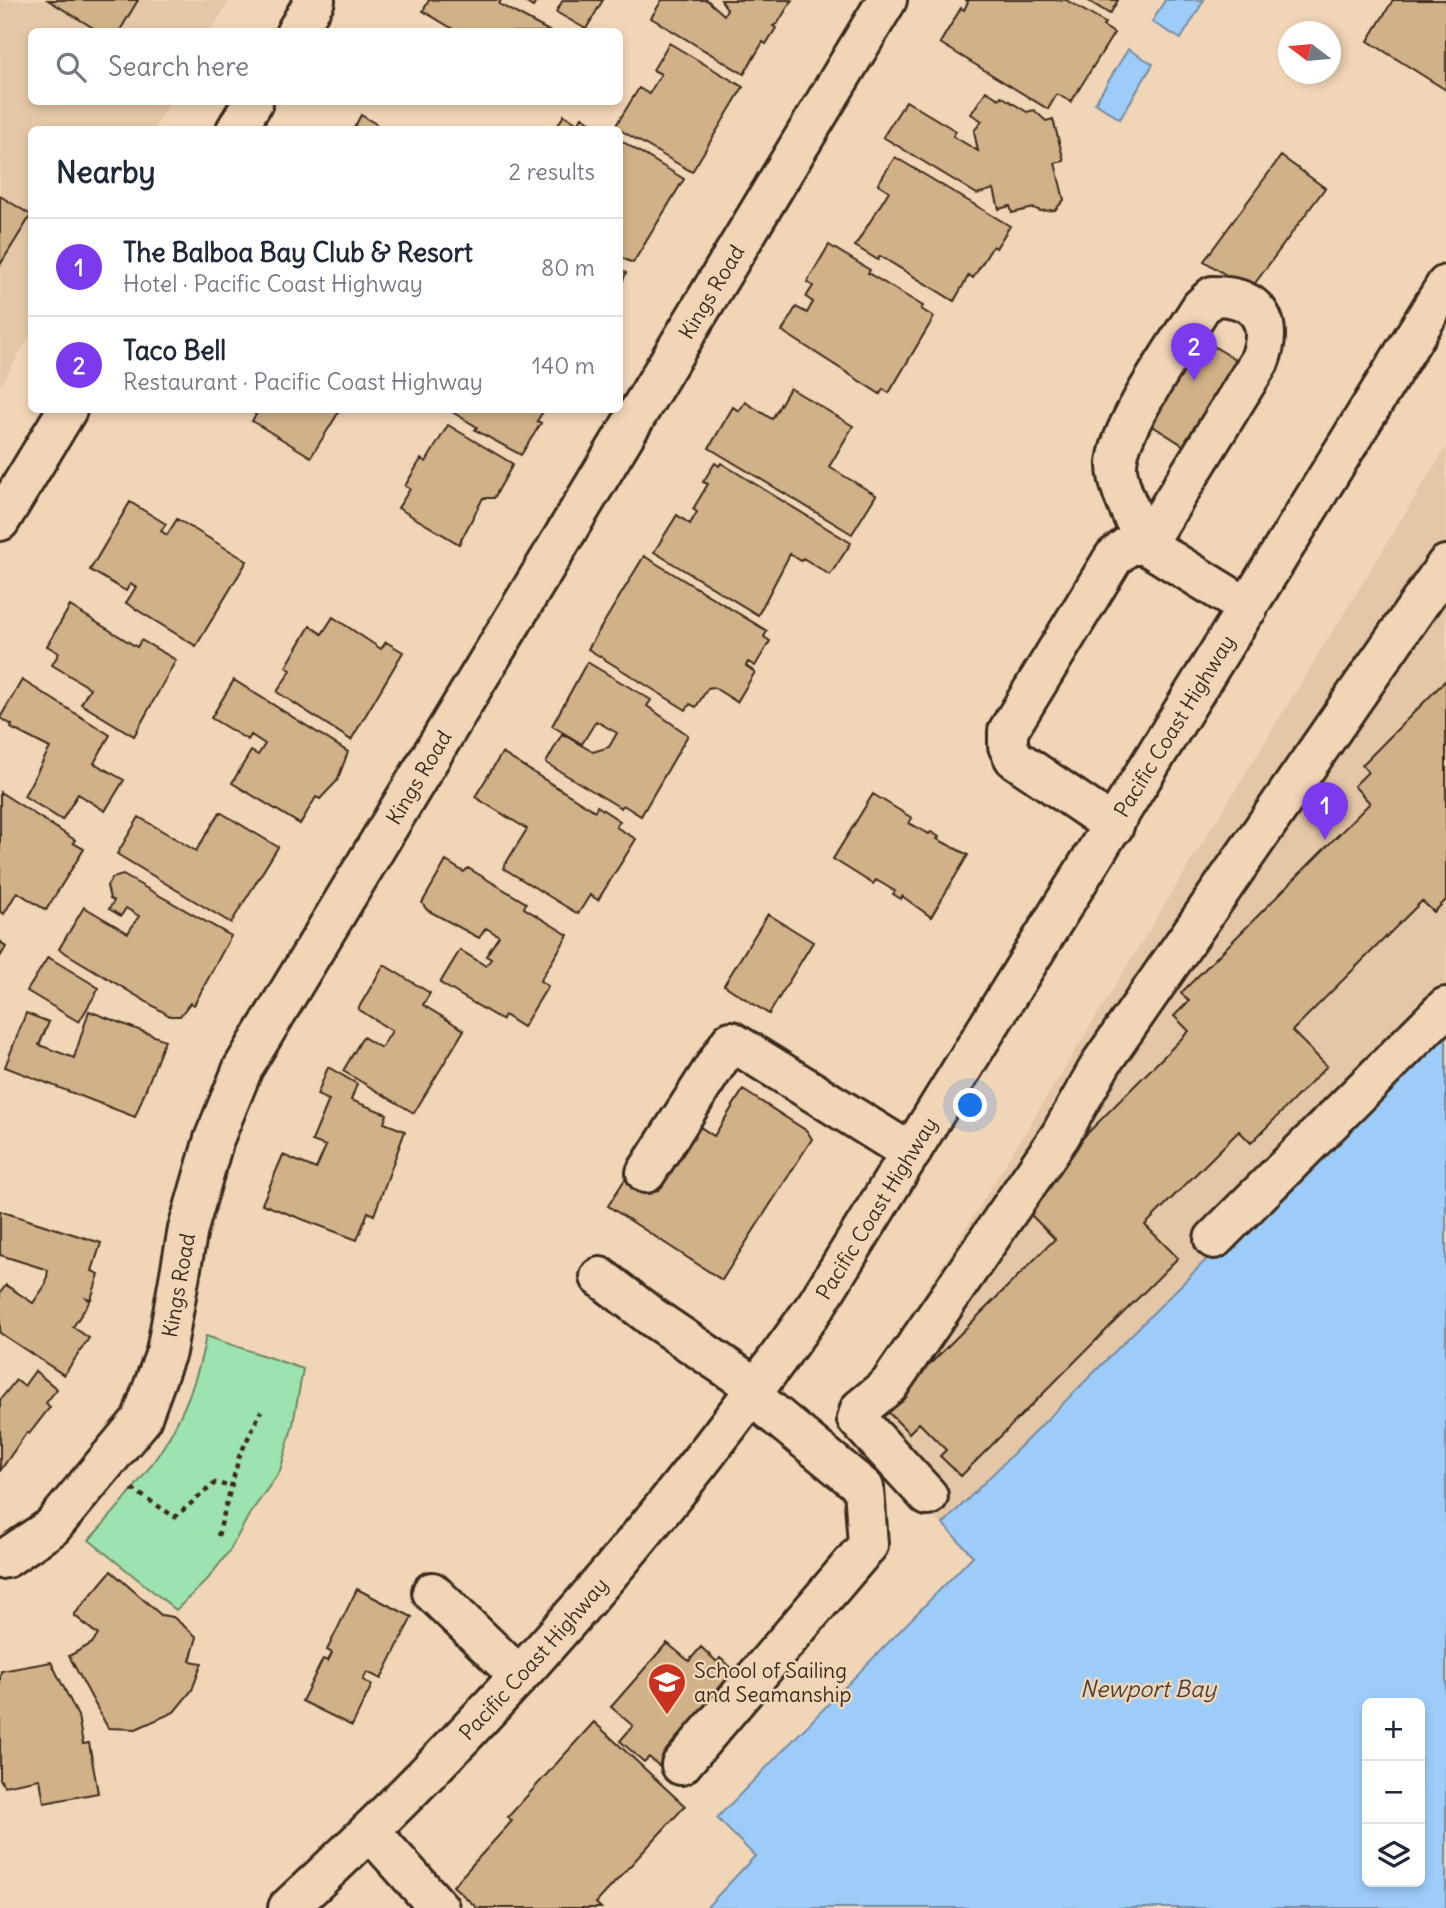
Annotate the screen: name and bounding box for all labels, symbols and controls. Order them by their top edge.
north arrow [1278,21,1341,84]
search box [28,28,623,105]
icon: search [52,48,90,86]
text: Search here [108,50,249,83]
text: Nearby [56,153,156,191]
text: 2 results [509,157,595,186]
text: The Balboa Bay Club & Resort [123,236,473,269]
street label: Kings Road [672,240,750,344]
text: 1 [74,253,84,282]
text: 80 m [541,253,595,282]
text: Hotel · Pacific Coast Highway [123,269,423,298]
pin: 2 [1171,323,1217,381]
text: Taco Bell [123,334,226,367]
text: 2 [73,351,85,380]
text: 140 m [532,351,595,380]
text: Restaurant · Pacific Coast Highway [123,367,483,396]
street label: Pacific Coast Highway [1107,629,1241,822]
street label: Kings Road [380,725,457,829]
pin: 1 [1302,782,1348,840]
your location [953,1088,987,1122]
street label: Pacific Coast Highway [810,1112,943,1304]
street label: Kings Road [155,1231,201,1340]
street label: Pacific Coast Highway [453,1572,613,1745]
place label: School of Sailing and Seamanship [694,1657,851,1708]
school or university icon: School of Sailing and Seamanship [646,1661,688,1716]
water label: Newport Bay [1080,1674,1218,1703]
map controls [1362,1698,1425,1887]
button: + [1362,1698,1425,1761]
button: − [1362,1761,1425,1824]
button: layers [1362,1824,1425,1887]

